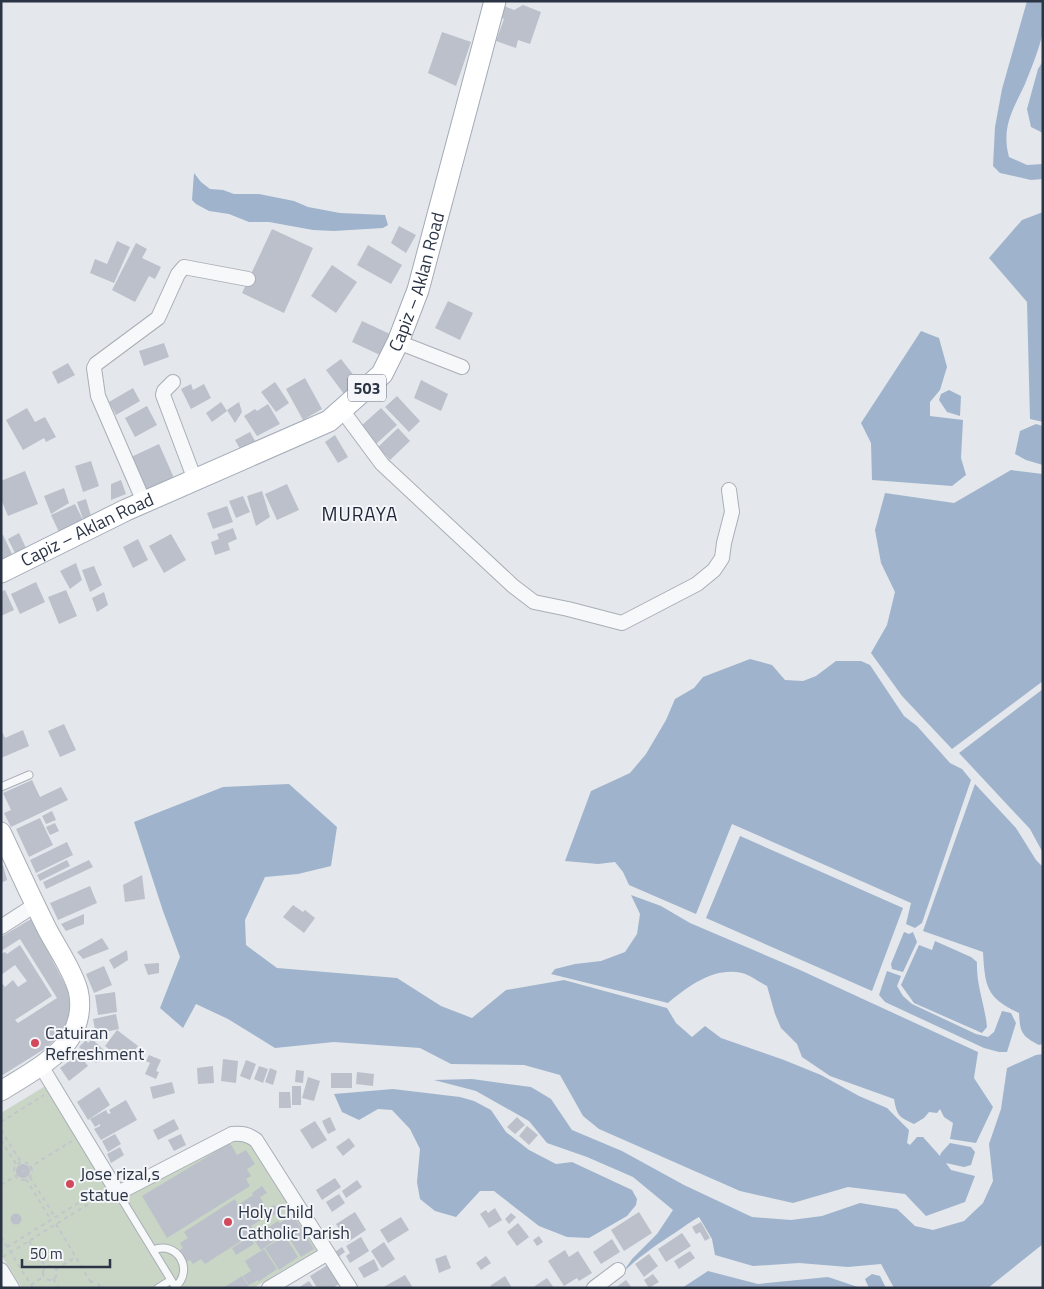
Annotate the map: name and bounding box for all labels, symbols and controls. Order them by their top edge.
street label: Capiz – Aklan Road [381,209,451,356]
road number: 503 [348,374,386,402]
street label: Capiz – Aklan Road [16,486,158,573]
district label: MURAYA [322,499,398,528]
place label: Catuiran Refreshment [45,1019,145,1067]
marker: Catuiran Refreshment [29,1037,41,1049]
place label: Jose rizal,s statue [80,1160,160,1208]
marker: Jose rizal,s statue [64,1178,76,1190]
place label: Holy Child Catholic Parish [238,1198,350,1246]
marker: Holy Child Catholic Parish [222,1216,234,1228]
scale bar [22,1236,110,1268]
text: 50 m [30,1242,63,1265]

